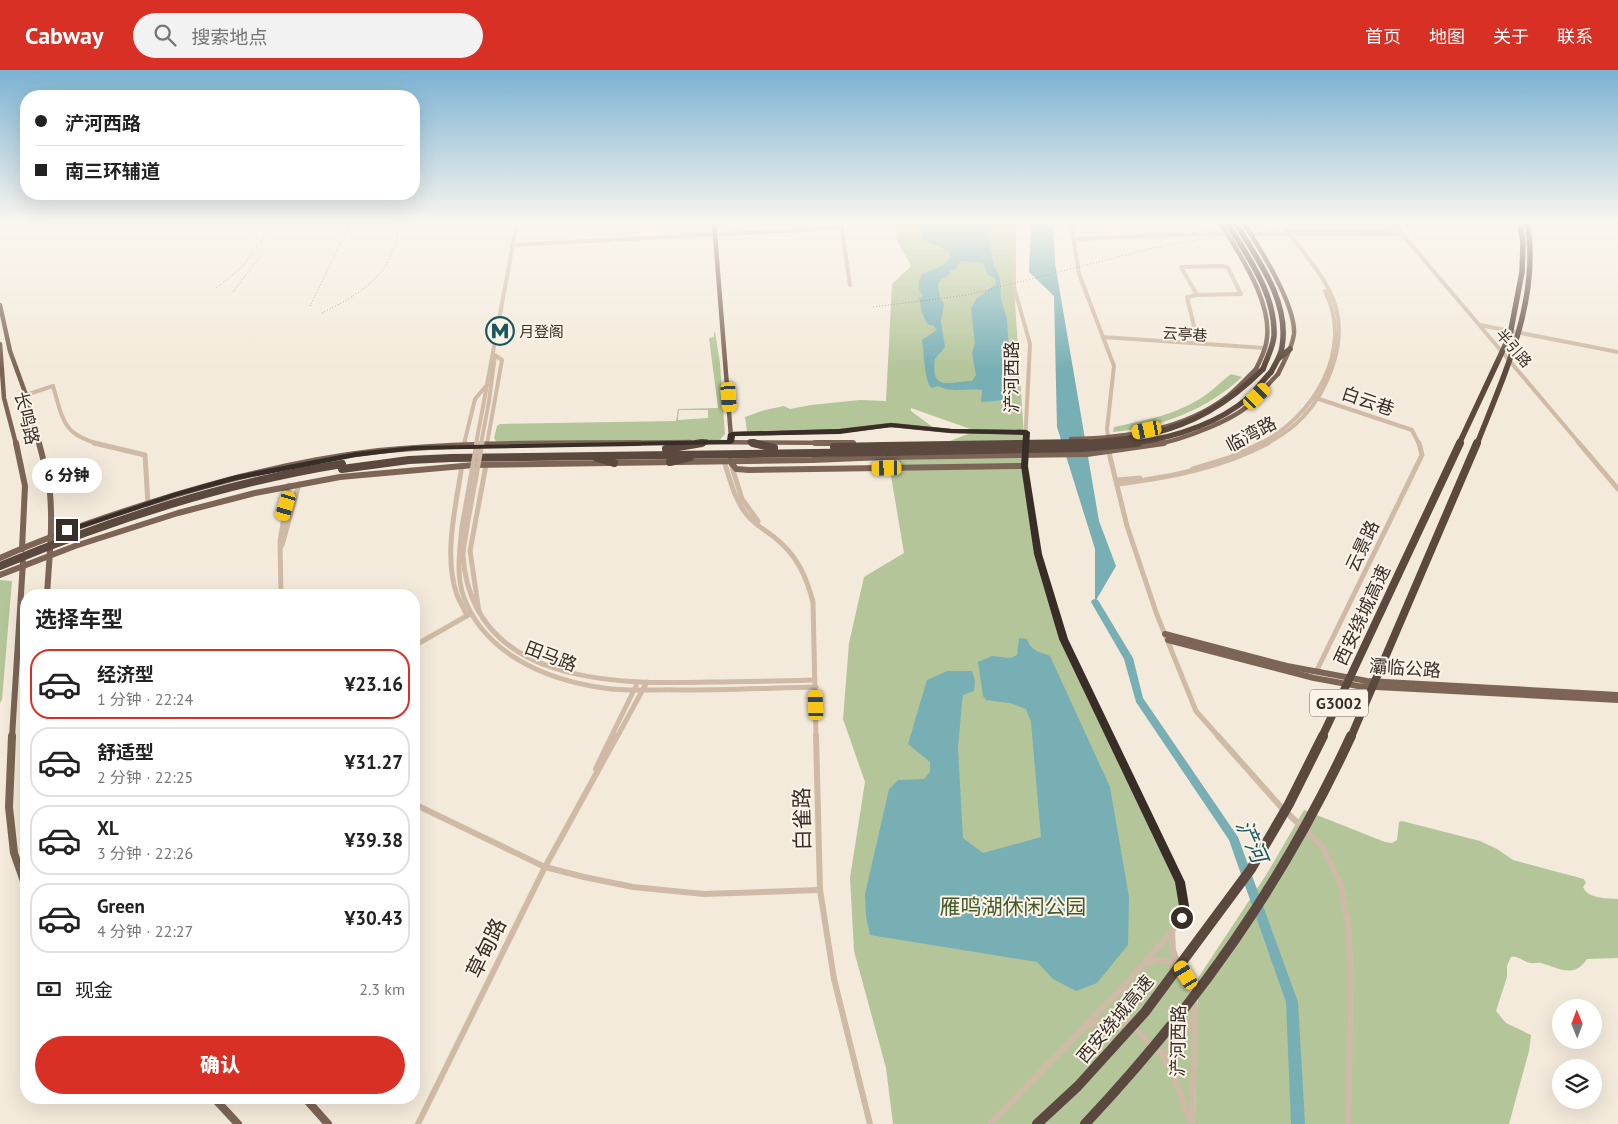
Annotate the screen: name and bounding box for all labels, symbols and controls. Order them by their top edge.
search box [133,13,483,58]
text: Cabway [25,20,103,51]
icon: search [151,21,179,49]
text: 搜索地点 [191,25,267,49]
text: 首页 [1365,25,1401,48]
text: 地图 [1429,25,1465,48]
text: 关于 [1493,25,1529,48]
text: 联系 [1557,25,1593,48]
text: 浐河西路 [65,111,141,135]
text: 南三环辅道 [65,159,160,183]
metro station icon: 月登阁 [485,316,515,346]
place label: 月登阁 [519,322,564,341]
street label: 云亭巷 [1162,323,1208,345]
street label: 半引路 [1492,325,1536,371]
street label: 浐河西路 [1000,341,1023,413]
car [1241,380,1273,412]
street label: 白云巷 [1339,381,1397,421]
car [720,382,737,412]
street label: 长鸣路 [10,389,44,447]
street label: 临湾路 [1222,411,1280,457]
car [1130,420,1163,440]
callout: 6 分钟 [32,458,102,492]
car [871,460,902,476]
text: 6 分钟 [44,465,90,485]
car [274,489,297,523]
street label: 云景路 [1340,517,1384,575]
route end [56,519,78,541]
street label: 西安绕城高速 [1329,561,1395,669]
text: 选择车型 [35,605,123,633]
street label: 田马路 [522,636,580,676]
street label: 灞临公路 [1368,654,1442,682]
icon: car [37,662,82,707]
text: 经济型 [97,662,154,686]
text: ¥23.16 [344,672,403,696]
text: 1 分钟 · 22:24 [97,689,193,709]
car [807,690,824,720]
road number: G3002 [1310,690,1368,716]
icon: car [37,740,82,785]
text: 舒适型 [97,740,154,764]
text: ¥31.27 [344,750,403,774]
text: 2 分钟 · 22:25 [97,767,193,787]
street label: 白雀路 [788,787,816,851]
water label: 浐河 [1230,815,1275,870]
text: XL [97,816,119,840]
icon: car [37,818,82,863]
text: ¥39.38 [344,828,403,852]
text: 3 分钟 · 22:26 [97,843,193,863]
park label: 雁鸣湖休闲公园 [940,893,1087,920]
text: Green [97,894,145,918]
icon: car [37,896,82,941]
text: ¥30.43 [344,906,403,930]
route start [1171,907,1193,929]
street label: 草甸路 [460,914,512,982]
text: 4 分钟 · 22:27 [97,921,193,941]
car [1171,958,1200,992]
street label: 西安绕城高速 [1071,970,1159,1068]
icon: cash [35,975,63,1003]
text: 现金 [75,978,113,1002]
text: 2.3 km [359,979,405,999]
north arrow [1552,999,1602,1049]
map controls [1552,999,1602,1109]
street label: 浐河西路 [1166,1005,1190,1077]
button: 确认 [35,1036,405,1094]
button: layers [1552,1059,1602,1109]

